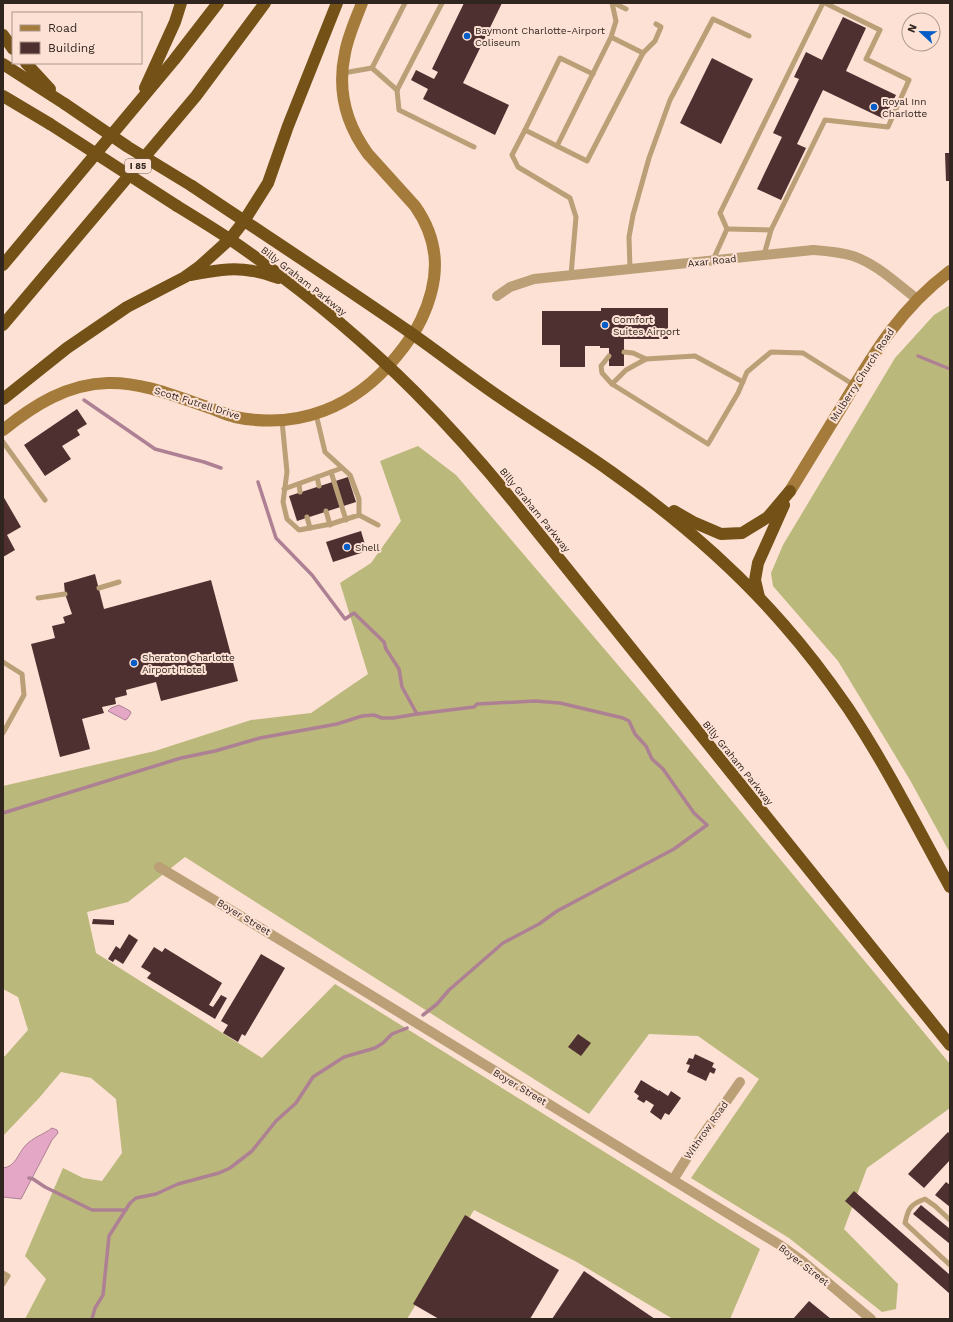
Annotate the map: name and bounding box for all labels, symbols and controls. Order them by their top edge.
legend [12,12,142,64]
north arrow [901,12,941,52]
text: Road [48,21,77,35]
text: N [905,22,920,35]
place label: Baymont Charlotte-Airport Coliseum [475,25,606,48]
marker: Baymont Charlotte-Airport Coliseum [462,31,472,41]
text: Building [48,41,95,55]
place label: Royal Inn Charlotte [882,96,928,119]
marker: Royal Inn Charlotte [869,102,879,112]
road number: I 85 [125,159,151,173]
street label: Billy Graham Parkway [259,244,350,318]
street label: Axar Road [687,253,737,269]
place label: Comfort Suites Airport [613,314,681,337]
marker: Comfort Suites Airport [600,320,610,330]
street label: Mulberry Church Road [828,326,896,424]
street label: Scott Futrell Drive [153,385,241,421]
street label: Billy Graham Parkway [498,466,573,555]
marker: Shell [342,542,352,552]
place label: Shell [355,542,380,553]
place label: Sheraton Charlotte Airport Hotel [142,652,235,675]
marker: Sheraton Charlotte Airport Hotel [129,658,139,668]
street label: Billy Graham Parkway [701,719,776,808]
street label: Boyer Street [215,897,274,938]
street label: Boyer Street [491,1067,550,1108]
street label: Withrow Road [682,1099,730,1161]
street label: Boyer Street [777,1242,832,1289]

